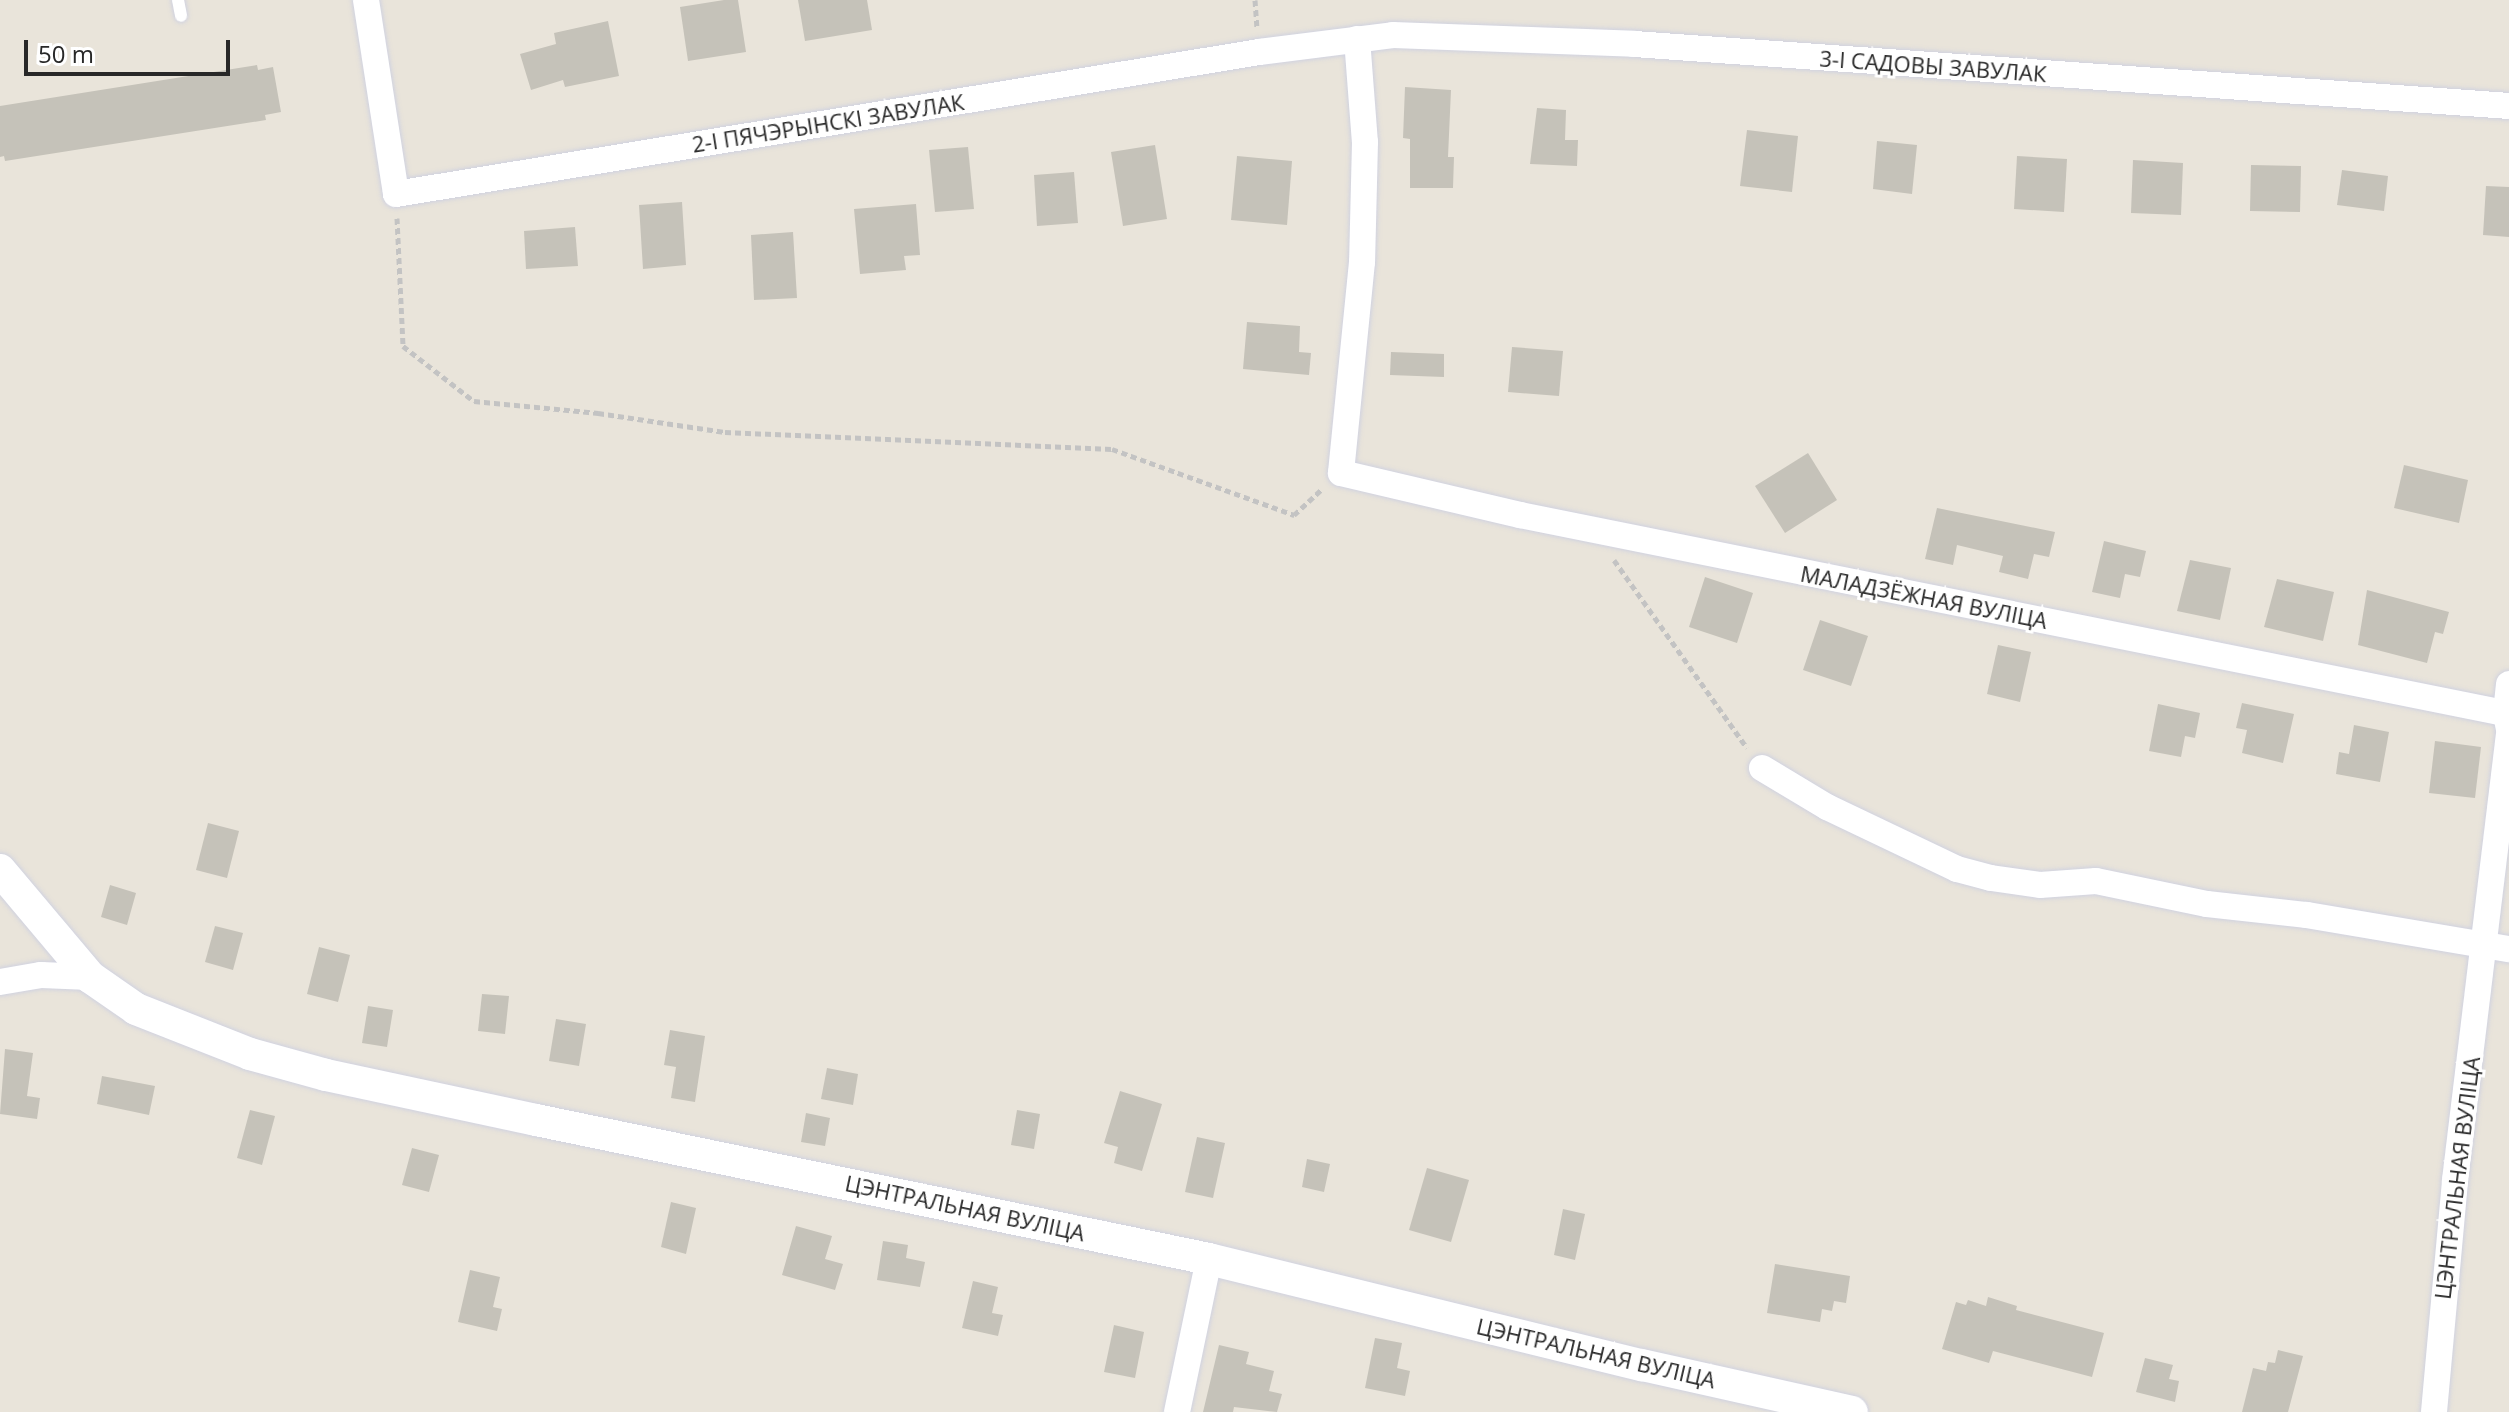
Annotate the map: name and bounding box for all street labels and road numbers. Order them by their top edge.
street label: 3-І САДОВЫ ЗАВУЛАК [1819,45,2047,87]
street label: 2-І ПЯЧЭРЫНСКІ ЗАВУЛАК [690,88,966,158]
street label: МАЛАДЗЁЖНАЯ ВУЛІЦА [1798,560,2050,634]
street label: ЦЭНТРАЛЬНАЯ ВУЛІЦА [2429,1055,2485,1301]
street label: ЦЭНТРАЛЬНАЯ ВУЛІЦА [843,1170,1087,1246]
street label: ЦЭНТРАЛЬНАЯ ВУЛІЦА [1474,1313,1718,1393]

